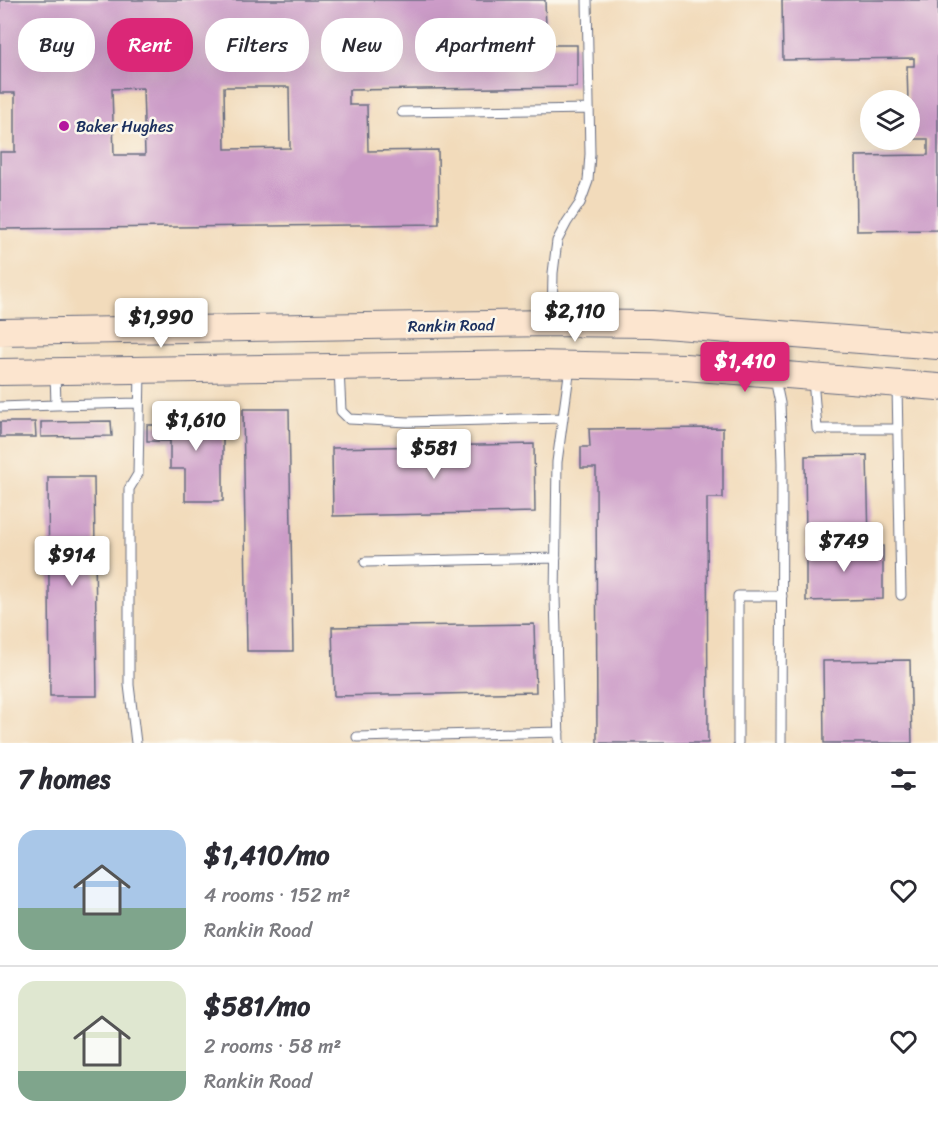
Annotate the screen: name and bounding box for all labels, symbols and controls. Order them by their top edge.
chip: Buy [18,18,95,72]
chip: Rent [107,18,193,72]
chip: Filters [205,18,309,72]
chip: New [321,18,403,72]
chip: Apartment [415,18,556,72]
map controls [860,90,920,150]
button: layers [860,90,920,150]
place label: Baker Hughes [76,112,174,141]
marker: Baker Hughes [57,119,71,133]
pin: $2,110 [526,292,624,343]
text: $2,110 [545,294,605,329]
pin: $1,990 [112,298,210,349]
text: $1,990 [129,300,193,335]
street label: Rankin Road [408,310,496,341]
pin: $1,410 [696,342,794,393]
text: $1,410 [714,344,776,379]
pin: $1,610 [147,401,245,452]
text: $1,610 [166,403,226,438]
pin: $581 [398,429,470,480]
text: $581 [411,431,457,466]
pin: $749 [808,522,880,573]
text: $749 [819,524,869,559]
pin: $914 [36,536,108,587]
text: $914 [49,538,95,573]
text: 7 homes [18,756,110,802]
icon: filters [887,763,920,796]
text: $1,410/mo [204,832,330,878]
icon: home [66,854,138,926]
icon: heart [887,874,920,907]
text: 4 rooms · 152 m² [204,878,350,913]
text: Rankin Road [204,913,312,948]
text: $581/mo [204,983,310,1029]
icon: home [66,1005,138,1077]
icon: heart [887,1025,920,1058]
text: 2 rooms · 58 m² [204,1029,341,1064]
text: Rankin Road [204,1064,312,1099]

